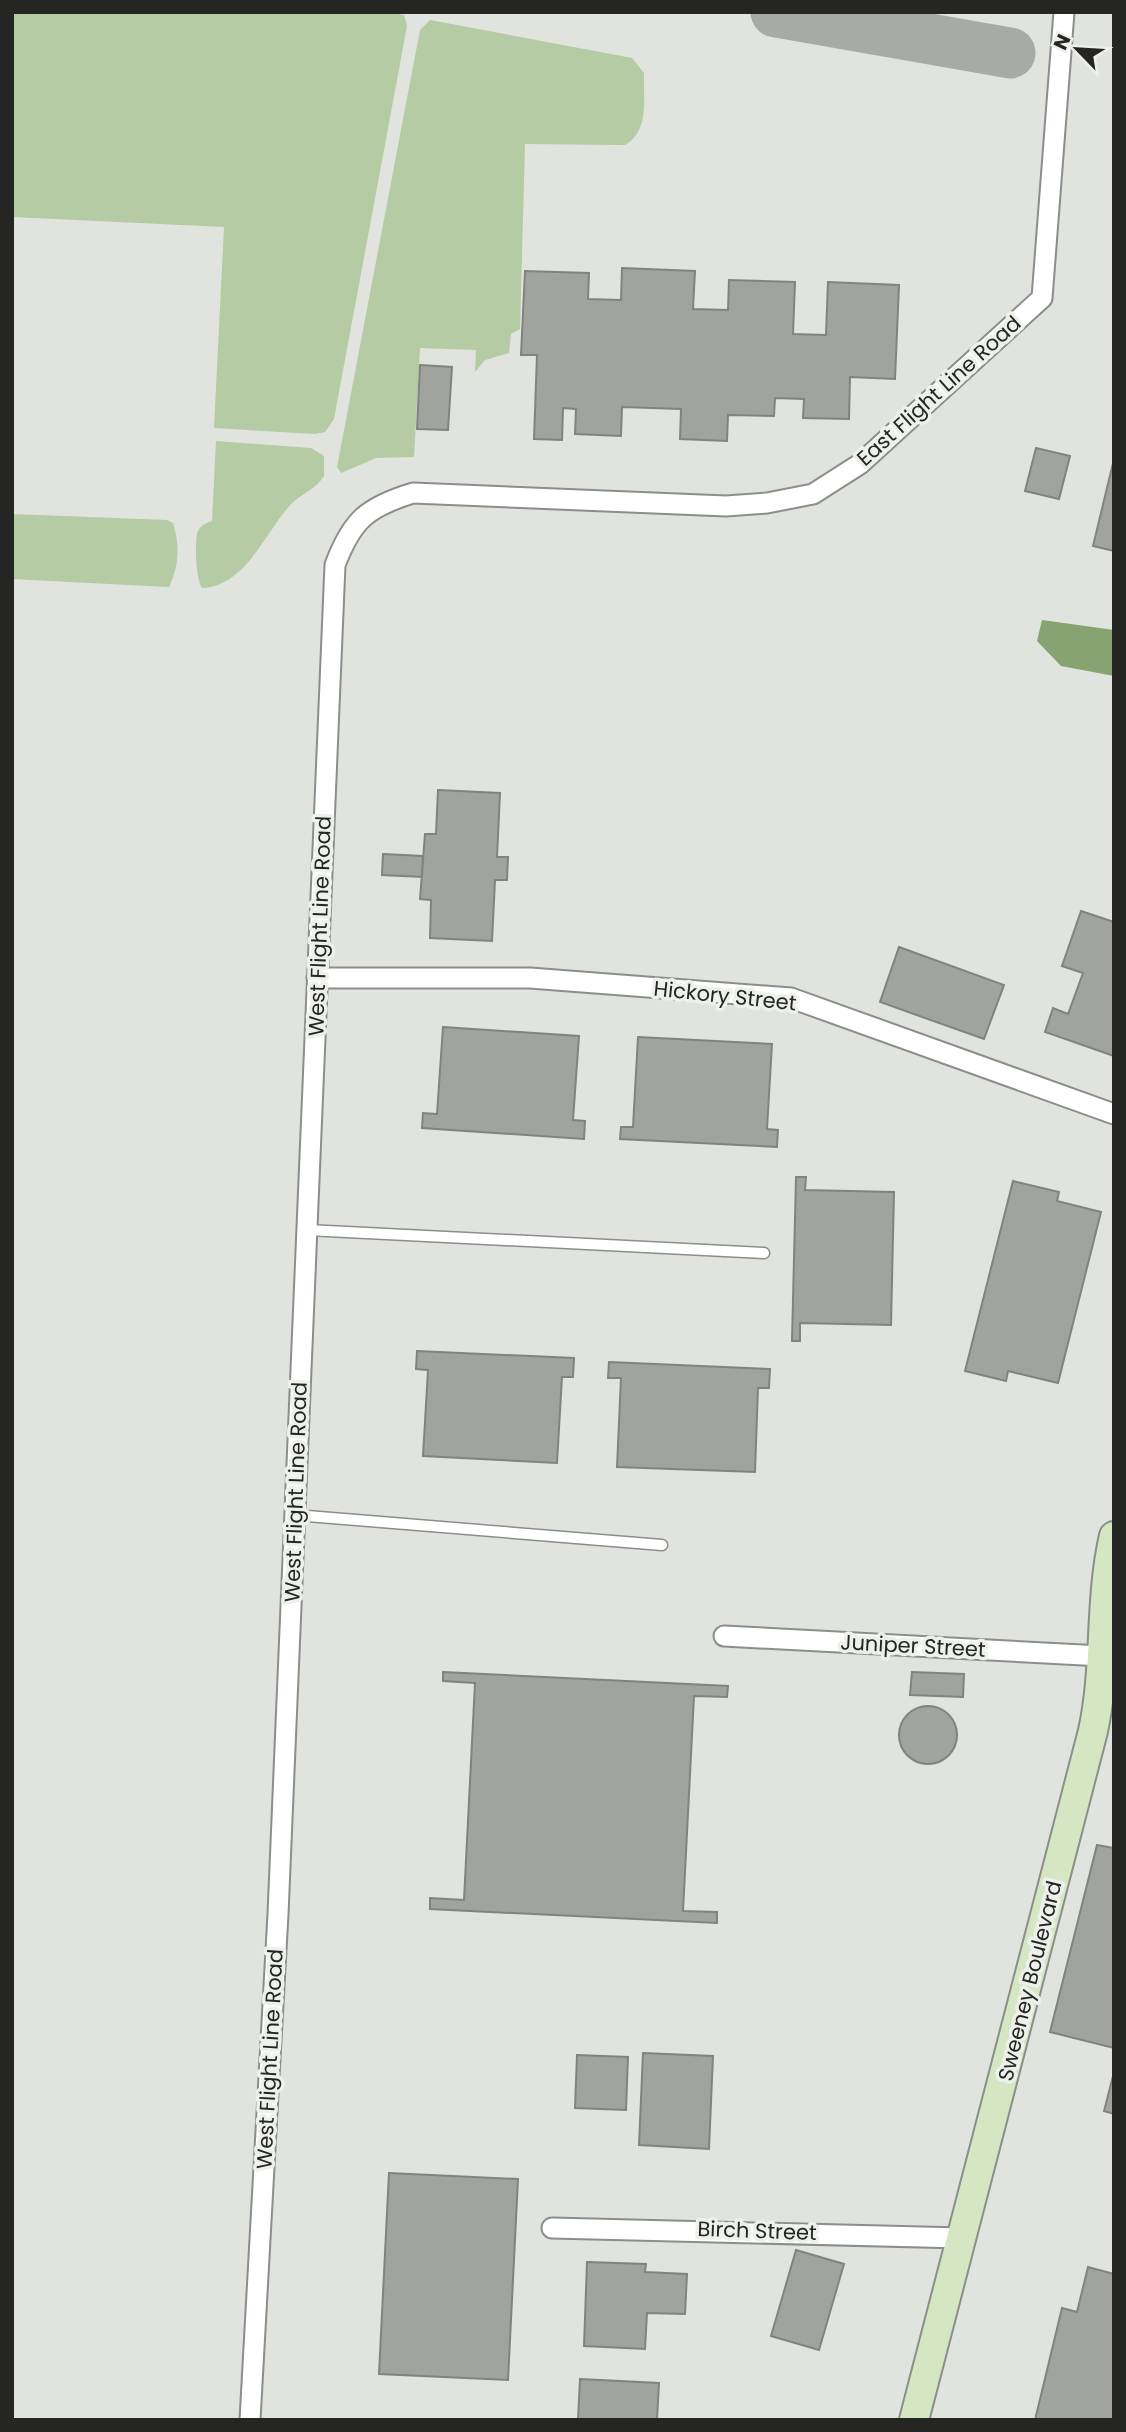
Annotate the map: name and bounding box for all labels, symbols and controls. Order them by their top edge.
north arrow [1042,14,1112,84]
text: N [1047,30,1077,54]
street label: East Flight Line Road [850,309,1027,472]
street label: West Flight Line Road [301,815,338,1037]
street label: Hickory Street [652,974,798,1017]
street label: West Flight Line Road [277,1381,314,1603]
street label: Juniper Street [840,1627,986,1664]
street label: Sweeney Boulevard [991,1878,1068,2084]
street label: West Flight Line Road [249,1948,290,2170]
street label: Birch Street [697,2214,817,2247]

